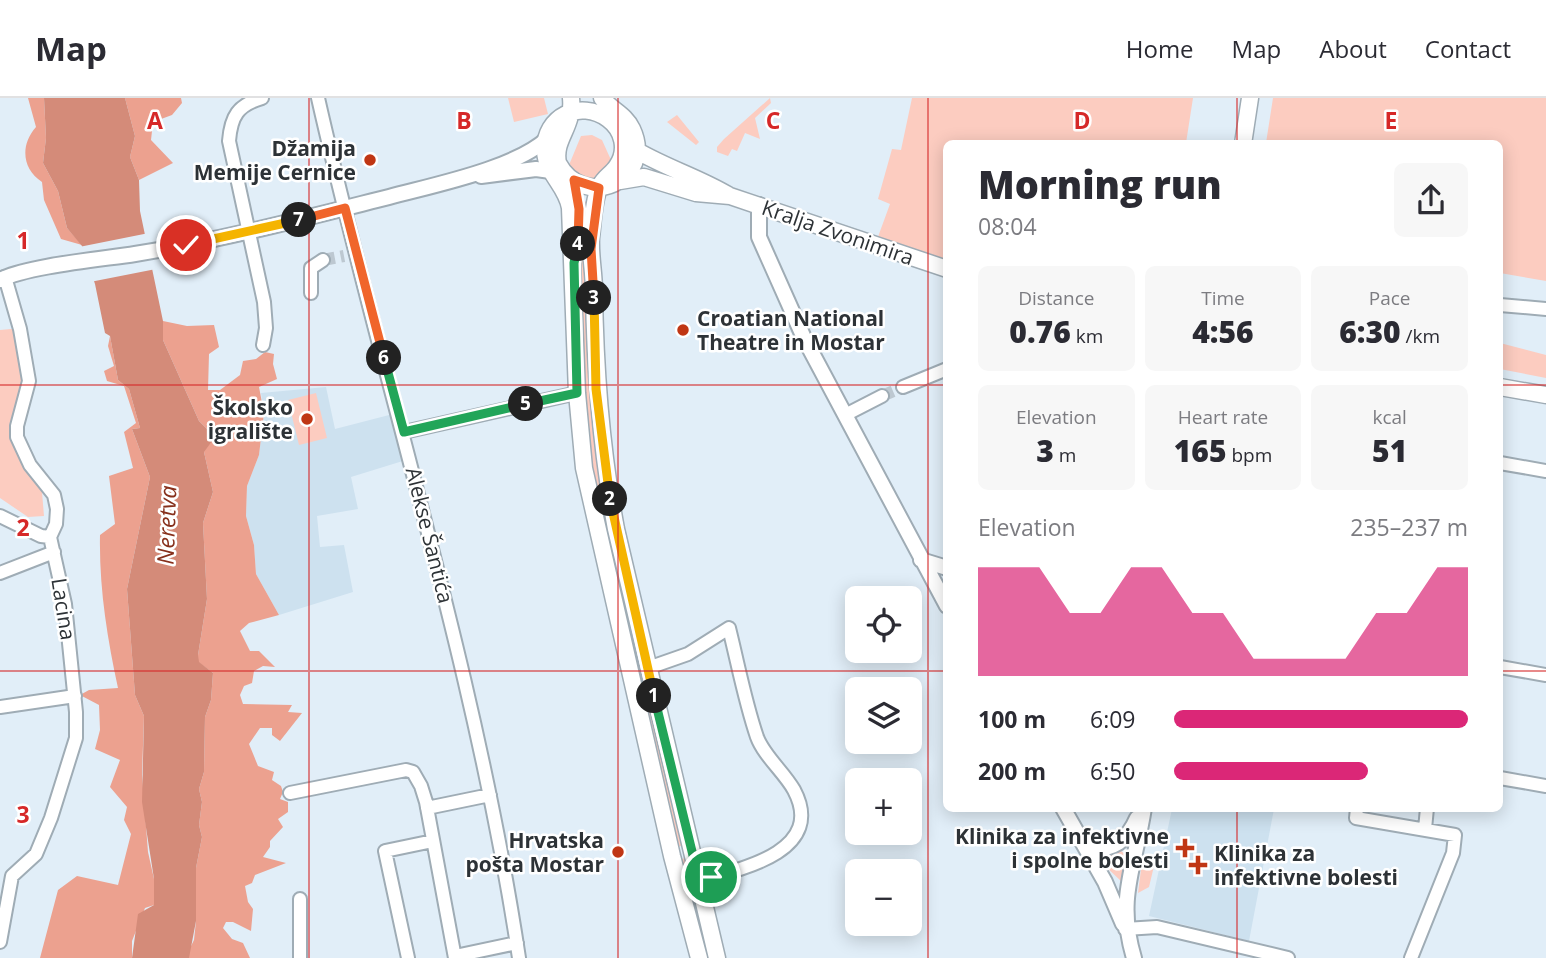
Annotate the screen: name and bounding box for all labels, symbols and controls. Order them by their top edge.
text: Map [35,26,107,71]
text: Home [1126,32,1194,65]
text: Map [1232,32,1281,65]
text: About [1319,32,1387,65]
text: Contact [1425,32,1511,65]
text: A [147,104,163,136]
text: B [456,104,472,136]
text: C [766,104,780,136]
text: D [1073,104,1091,136]
text: E [1385,104,1397,136]
place label: Džamija Memije Cernice [194,134,356,186]
marker: Džamija Memije Cernice [362,152,378,168]
text: Morning run [978,158,1222,210]
button: share [1394,163,1468,237]
street label: Kralja Zvonimira [758,193,918,271]
pin: 7 [282,202,316,238]
text: 7 [293,206,304,232]
text: 08:04 [978,210,1037,242]
pin [156,215,216,275]
text: 1 [16,224,30,256]
icon: check [167,226,205,264]
pin: 4 [560,226,596,262]
text: 4 [572,230,583,256]
pin: 3 [576,280,612,316]
text: 3 [588,284,599,310]
text: Distance [1018,285,1095,311]
text: Time [1201,285,1245,311]
text: Pace [1369,285,1411,311]
place label: Croatian National Theatre in Mostar [697,304,885,356]
text: 0.76 [1009,311,1071,352]
text: 4:56 [1192,311,1254,352]
text: 6:30 [1339,311,1401,352]
marker: Croatian National Theatre in Mostar [675,322,691,338]
text: km [1071,323,1103,349]
text: /km [1401,323,1440,349]
pin: 6 [366,341,402,376]
text: 6 [378,344,389,370]
pin: 5 [508,386,544,422]
text: 5 [520,390,531,416]
place label: Školsko igralište [208,393,293,445]
text: Elevation [1016,404,1097,430]
text: Heart rate [1178,404,1268,430]
text: kcal [1372,404,1407,430]
marker: Školsko igralište [299,411,315,427]
text: 3 [1036,430,1054,471]
text: 165 [1174,430,1226,471]
text: 51 [1372,430,1407,471]
text: m [1054,442,1076,468]
text: bpm [1226,442,1272,468]
street label: Alekse Šantića [400,464,460,606]
pin: 2 [592,482,628,516]
water label: Neretva [149,485,183,565]
text: 2 [604,485,615,511]
text: 2 [16,511,30,543]
text: Elevation [978,511,1076,543]
text: 235–237 m [1350,511,1468,543]
street label: Lacina [45,576,83,642]
map controls [845,586,922,936]
button: locate [845,586,922,663]
button: layers [845,677,922,754]
pin: 1 [636,678,672,714]
text: 1 [648,682,659,708]
text: 100 m [978,703,1046,735]
text: 6:09 [1090,703,1136,735]
text: 200 m [978,755,1046,787]
text: 6:50 [1090,755,1136,787]
button: + [845,768,922,845]
text: 3 [16,798,30,830]
place label: Klinika za infektivne i spolne bolesti [955,822,1169,874]
place label: Hrvatska pošta Mostar [465,826,604,878]
marker: Klinika za infektivne i spolne bolesti [1175,838,1195,858]
place label: Klinika za infektivne bolesti [1214,839,1398,891]
marker: Hrvatska pošta Mostar [610,844,626,860]
pin [681,847,741,907]
marker: Klinika za infektivne bolesti [1188,855,1208,875]
icon: arrive [692,858,730,896]
button: − [845,859,922,936]

